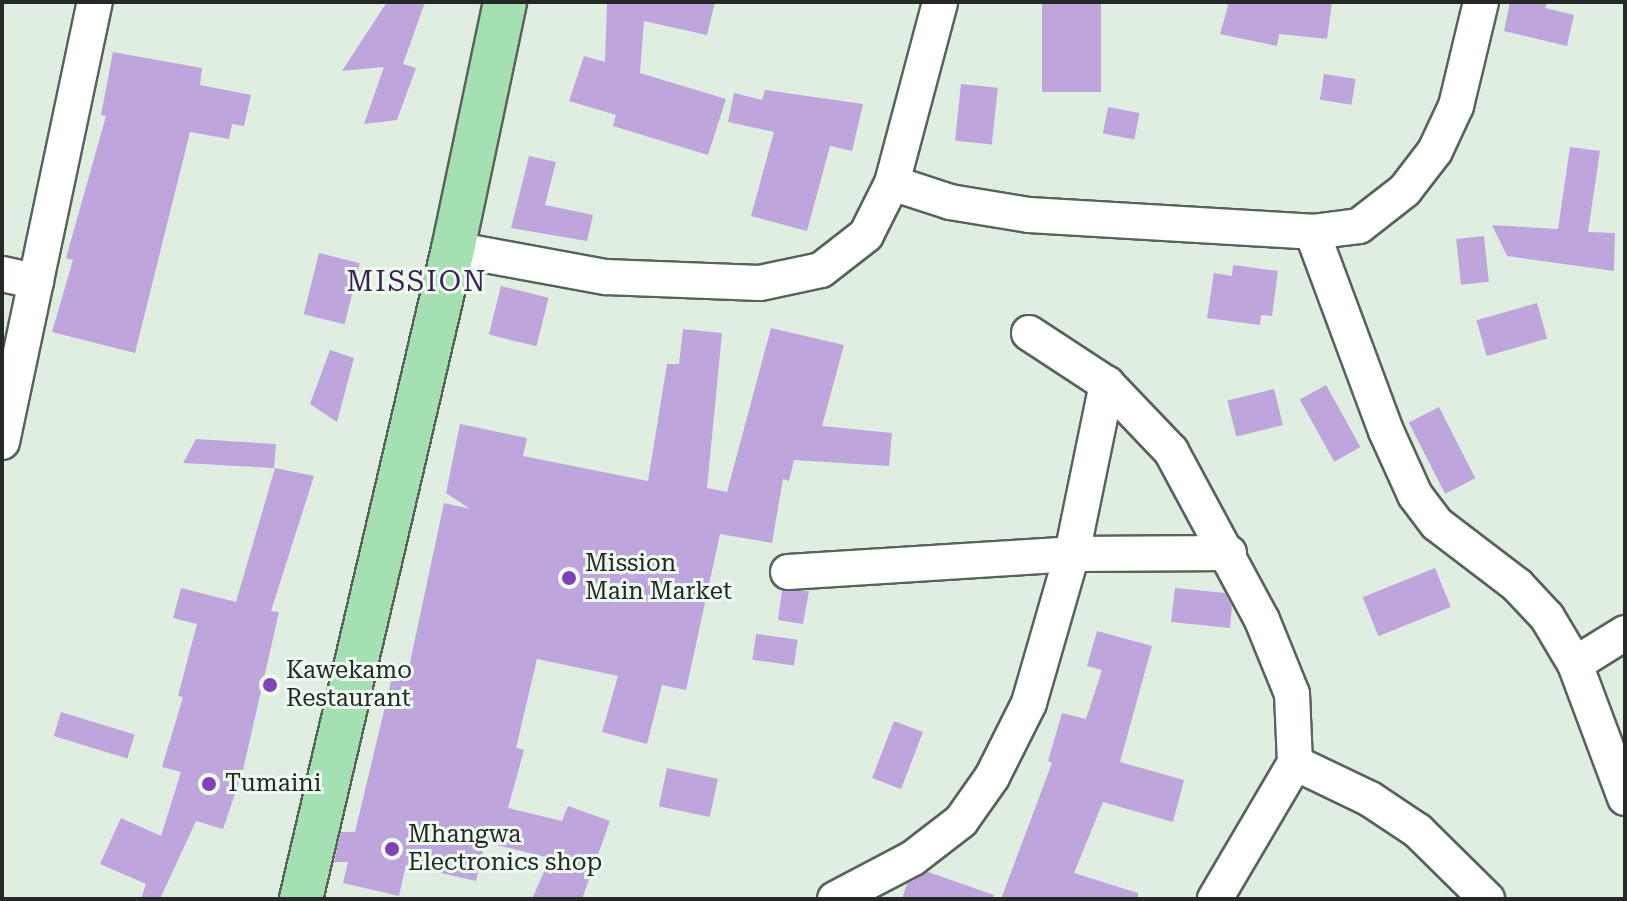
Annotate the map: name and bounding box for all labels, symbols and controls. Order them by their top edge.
district label: MISSION [347,265,487,299]
place label: Mission Main Market [585,550,732,606]
marker: Mission Main Market [560,569,578,587]
place label: Kawekamo Restaurant [286,657,412,713]
marker: Kawekamo Restaurant [261,676,279,694]
place label: Tumaini [225,770,321,798]
marker: Tumaini [200,775,218,793]
place label: Mhangwa Electronics shop [408,821,602,877]
marker: Mhangwa Electronics shop [383,840,401,858]

